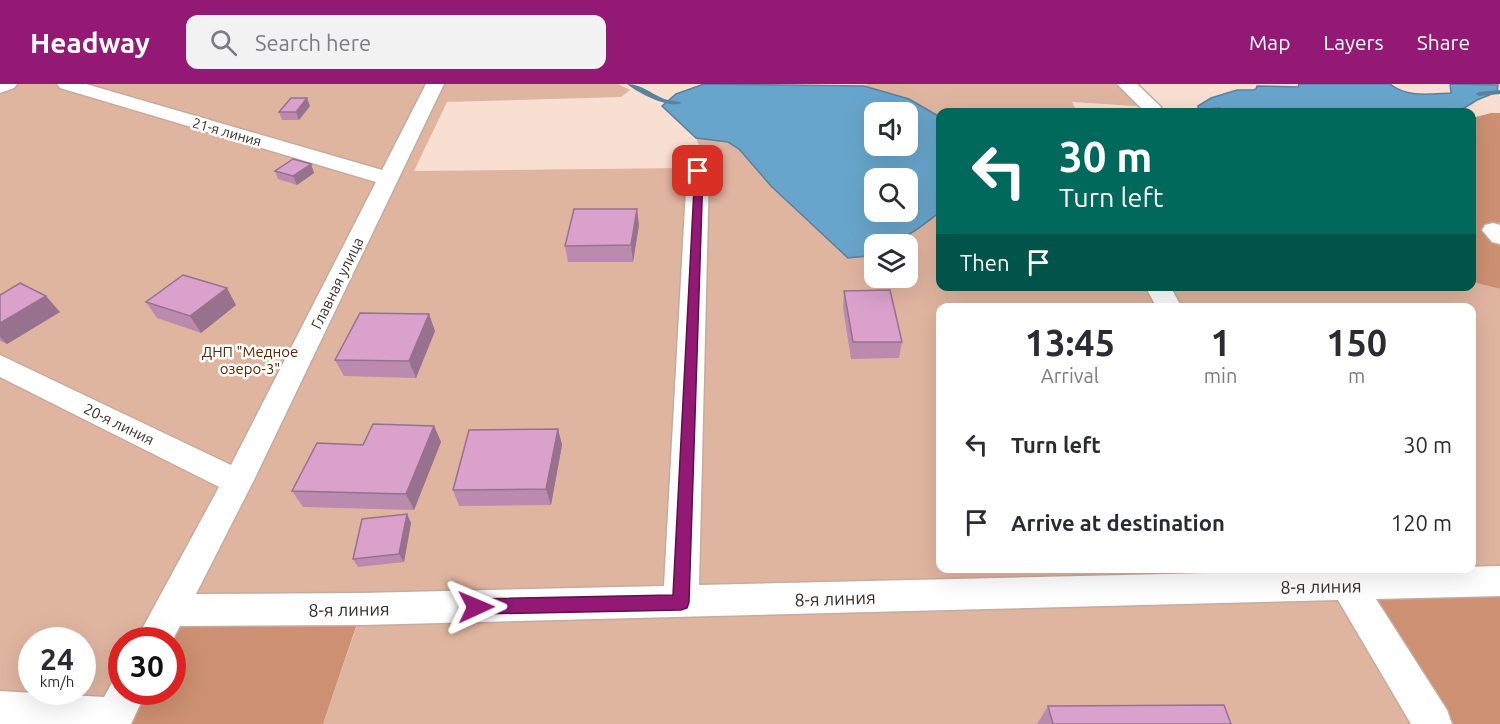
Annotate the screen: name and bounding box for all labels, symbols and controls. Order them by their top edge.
search box [186,15,606,69]
icon: search [207,26,240,59]
text: Headway [30,27,150,58]
text: Search here [255,30,371,55]
text: Map [1249,30,1290,54]
text: Layers [1323,30,1384,54]
text: Share [1417,30,1470,54]
map controls [864,102,918,288]
button: sound [864,102,918,156]
street label: 21-я линия [191,115,263,149]
icon: left [960,132,1038,210]
text: 30 m [1059,133,1153,180]
pin [672,145,723,196]
icon: arrive [681,154,714,187]
button: search [864,168,918,222]
text: Turn left [1059,182,1163,212]
street label: Главная улица [307,234,367,332]
button: layers [864,234,918,288]
icon: arrive [1022,246,1055,279]
text: Then [960,250,1010,275]
text: 13:45 [1025,322,1115,363]
text: 1 [1210,322,1231,363]
text: 150 [1326,322,1387,363]
park label: ДНП "Медное озеро-3" [202,343,298,377]
text: Arrival [1041,364,1099,387]
text: min [1204,364,1237,387]
text: m [1348,364,1365,387]
street label: 20-я линия [81,400,157,448]
icon: left [960,428,993,461]
text: Turn left [1011,432,1101,457]
text: 30 m [1403,432,1452,457]
icon: arrive [960,506,993,539]
text: Arrive at destination [1011,510,1225,535]
text: 120 m [1391,510,1452,535]
position arrow [444,575,508,639]
street label: 8-я линия [1280,575,1362,597]
street label: 8-я линия [794,587,876,609]
street label: 8-я линия [308,598,390,620]
speed limit sign: 30 [108,627,186,705]
text: 24 [40,642,74,676]
text: km/h [40,673,74,690]

